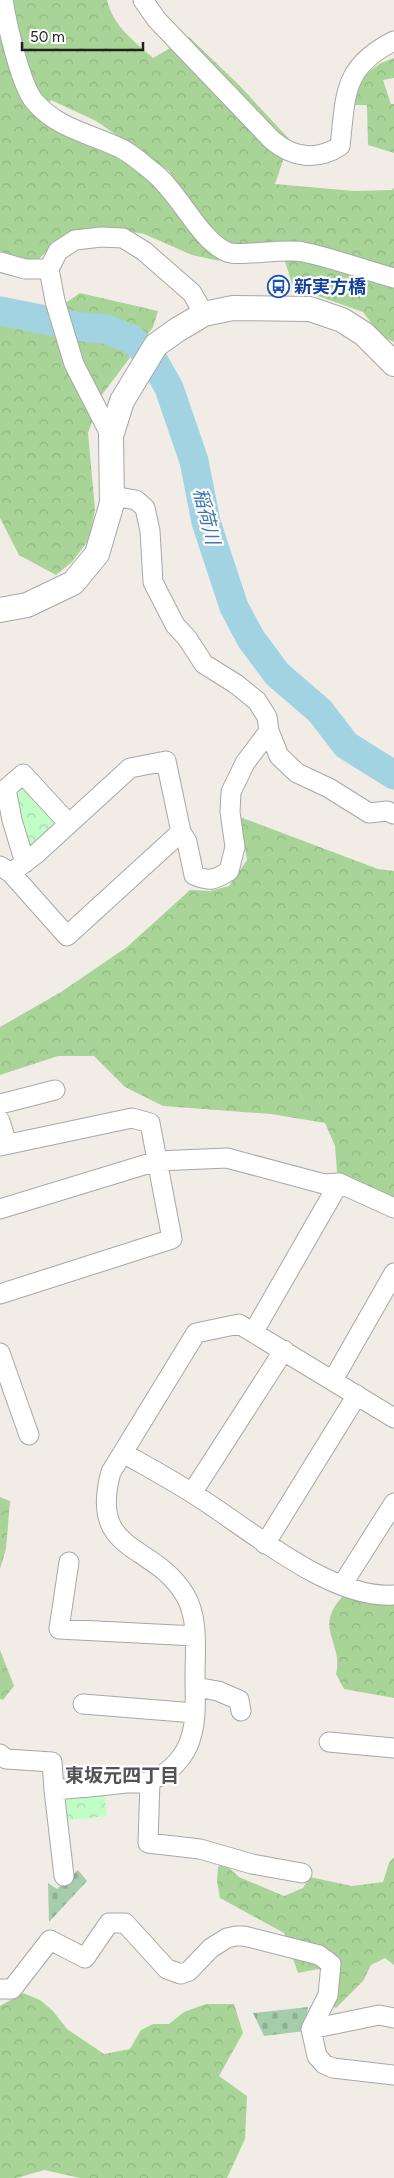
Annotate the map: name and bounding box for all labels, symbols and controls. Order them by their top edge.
scale bar [22,20,144,52]
text: 50 m [30,28,65,46]
bus stop icon: 新実方橋 [266,275,290,299]
place label: 新実方橋 [294,276,366,298]
water label: 稲荷川 [188,486,225,548]
district label: 東坂元四丁目 [65,1764,179,1787]

